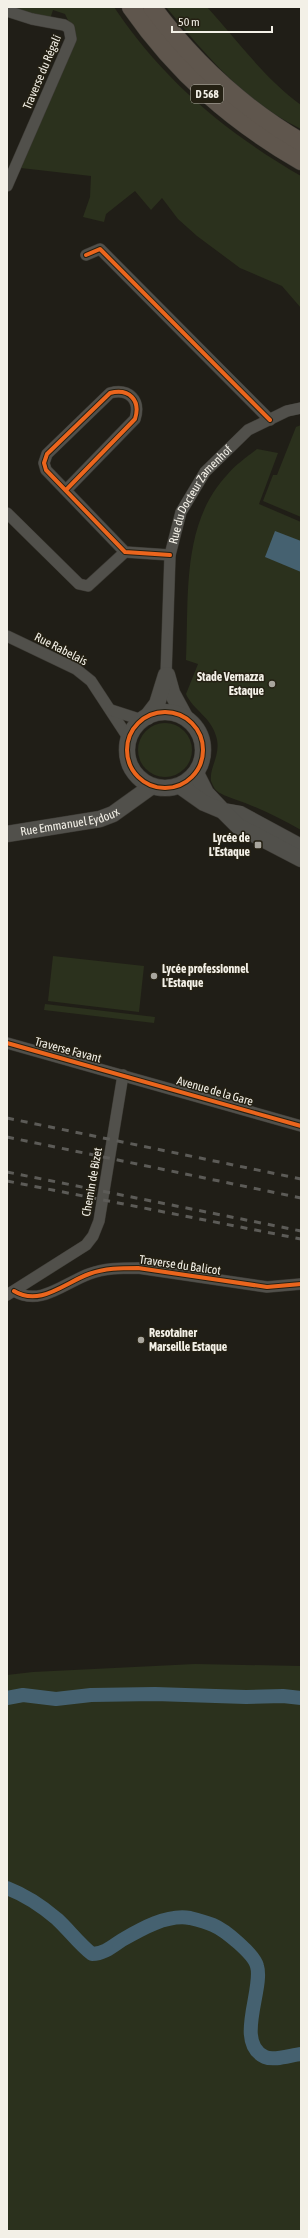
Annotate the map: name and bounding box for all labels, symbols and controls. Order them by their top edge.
scale bar [172,8,272,34]
text: 50 m [178,15,200,29]
street label: Traverse du Régali [20,33,64,111]
road number: D 568 [191,85,223,103]
street label: Rue du Docteur Zamenhof [166,442,235,545]
street label: Rue Rabelais [32,630,90,668]
place label: Stade Vernazza Estaque [197,670,265,698]
marker: Stade Vernazza Estaque [267,679,277,689]
street label: Rue Emmanuel Eydoux [19,805,122,839]
place label: Lycée de L'Estaque [209,831,251,859]
marker: Lycée de L'Estaque [253,840,263,850]
place label: Lycée professionnel L'Estaque [162,962,250,990]
marker: Lycée professionnel L'Estaque [149,971,159,981]
street label: Traverse Favant [33,1034,103,1066]
street label: Avenue de la Gare [175,1073,255,1109]
street label: Chemin de Bizet [79,1146,105,1218]
street label: Traverse du Balicot [138,1252,222,1278]
place label: Resotainer Marseille Estaque [149,1326,228,1354]
marker: Resotainer Marseille Estaque [136,1335,146,1345]

